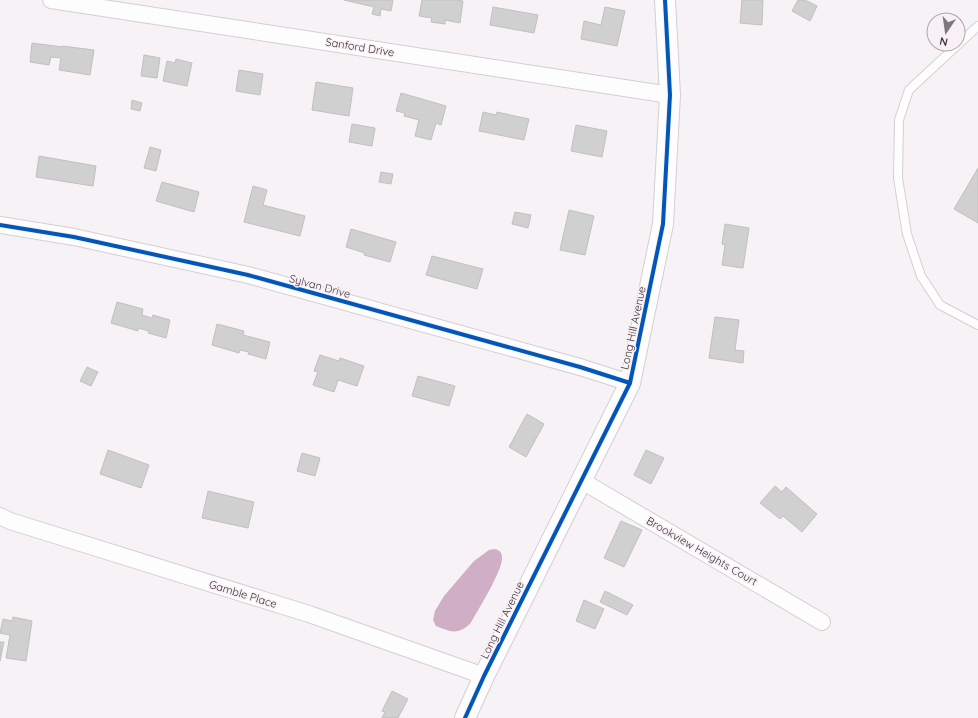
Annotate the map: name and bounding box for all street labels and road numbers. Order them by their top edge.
street label: Sanford Drive [325,35,395,59]
street label: Sylvan Drive [288,271,352,301]
street label: Long Hill Avenue [617,285,649,371]
street label: Brookview Heights Court [644,513,760,589]
street label: Gamble Place [207,577,279,611]
street label: Long Hill Avenue [477,579,527,661]

